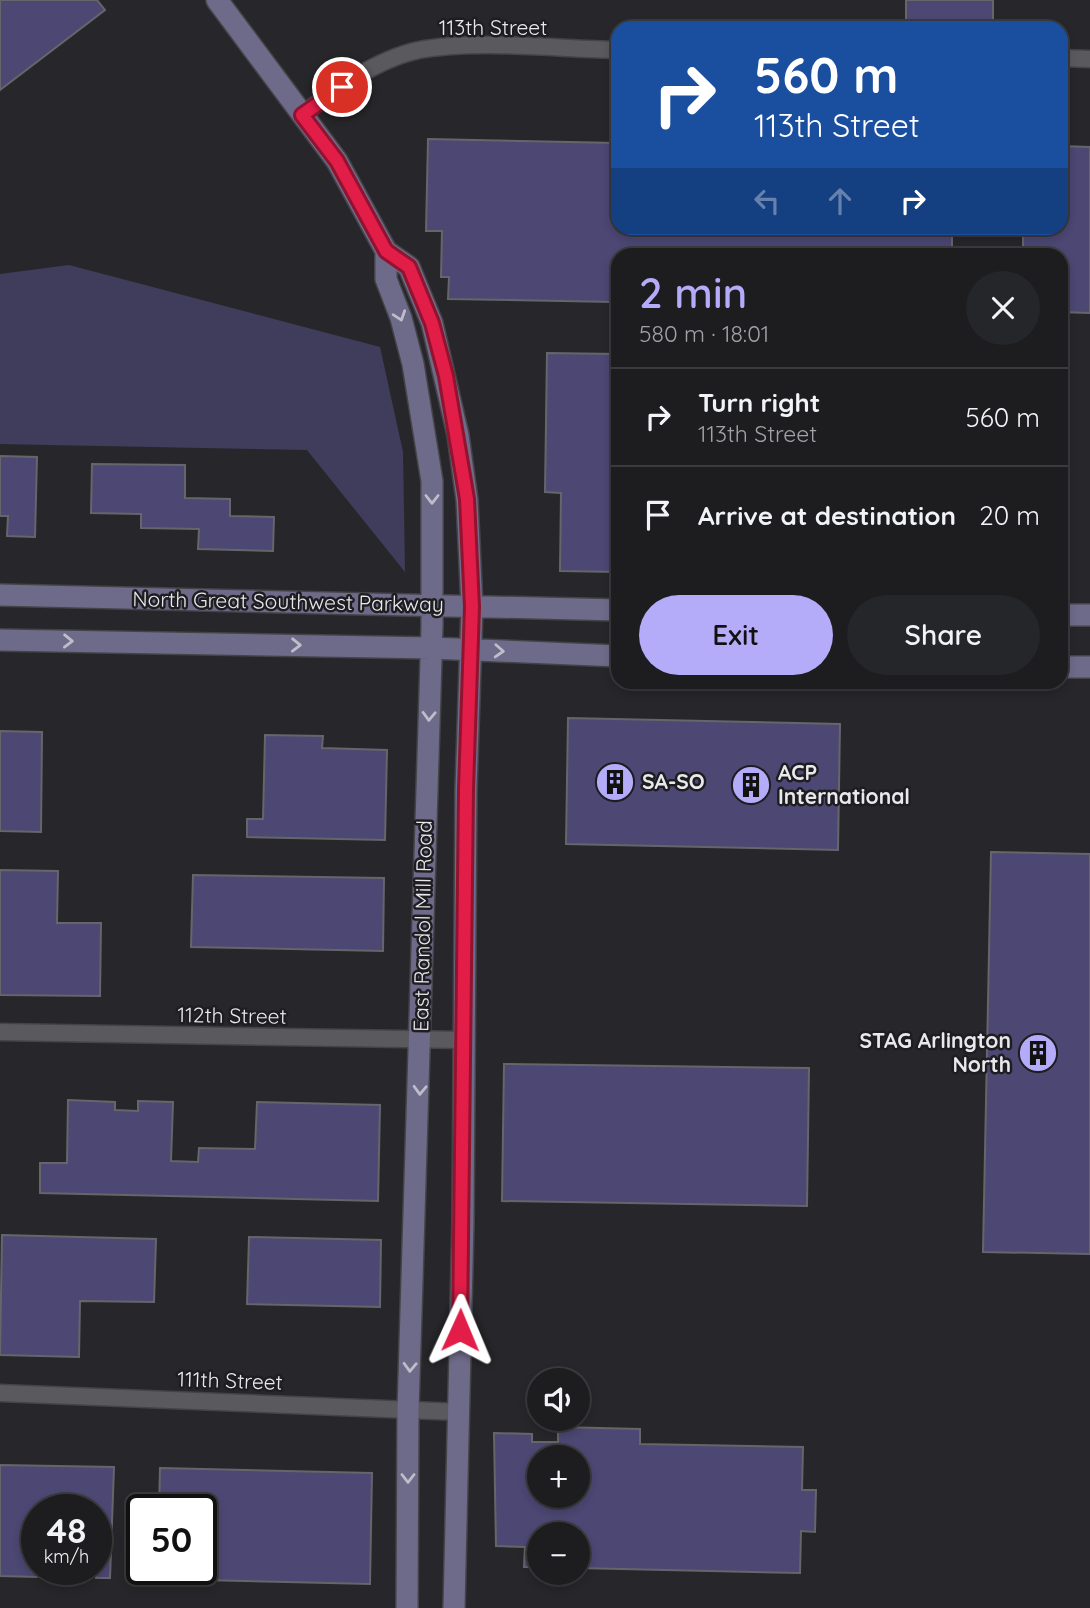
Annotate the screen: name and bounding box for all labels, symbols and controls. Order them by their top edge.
street label: 113th Street [439,14,547,40]
text: 560 m [754,44,898,105]
icon: right [639,49,730,140]
pin [312,57,372,117]
icon: arrive [323,68,361,106]
text: 113th Street [754,105,920,145]
icon: left [748,182,786,220]
icon: ahead [821,182,859,220]
icon: right [894,182,932,220]
text: 2 min [639,266,747,319]
button: close [966,271,1040,345]
one-way arrow [392,310,406,322]
text: 580 m · 18:01 [639,319,769,348]
text: Turn right [698,386,820,419]
icon: right [639,398,677,436]
text: 560 m [966,401,1040,434]
text: 113th Street [698,419,817,448]
one-way arrow [424,494,440,505]
icon: arrive [639,496,677,534]
text: Arrive at destination [698,499,956,532]
text: 20 m [979,499,1040,532]
street label: North Great Southwest Parkway [132,585,444,617]
button: Exit [639,595,833,675]
button: Share [847,595,1040,675]
one-way arrow [63,633,74,649]
one-way arrow [291,637,301,653]
one-way arrow [494,644,505,659]
one-way arrow [422,711,437,722]
place label: ACP International [778,759,910,809]
building icon: SA-SO [594,761,636,803]
building icon: ACP International [730,764,772,806]
place label: SA-SO [642,768,705,794]
street label: East Randol Mill Road [407,820,437,1032]
street label: 112th Street [177,1001,287,1029]
place label: STAG Arlington North [859,1027,1011,1077]
building icon: STAG Arlington North [1017,1032,1059,1074]
one-way arrow [412,1085,427,1096]
position arrow [423,1293,497,1367]
one-way arrow [403,1362,418,1373]
street label: 111th Street [177,1365,283,1395]
map controls [527,1368,590,1585]
button: sound [527,1368,590,1431]
button: + [527,1445,590,1508]
one-way arrow [400,1473,416,1484]
speed limit sign: 50 [126,1494,217,1585]
text: 48 [47,1508,86,1552]
button: − [527,1522,590,1585]
text: km/h [44,1545,89,1568]

